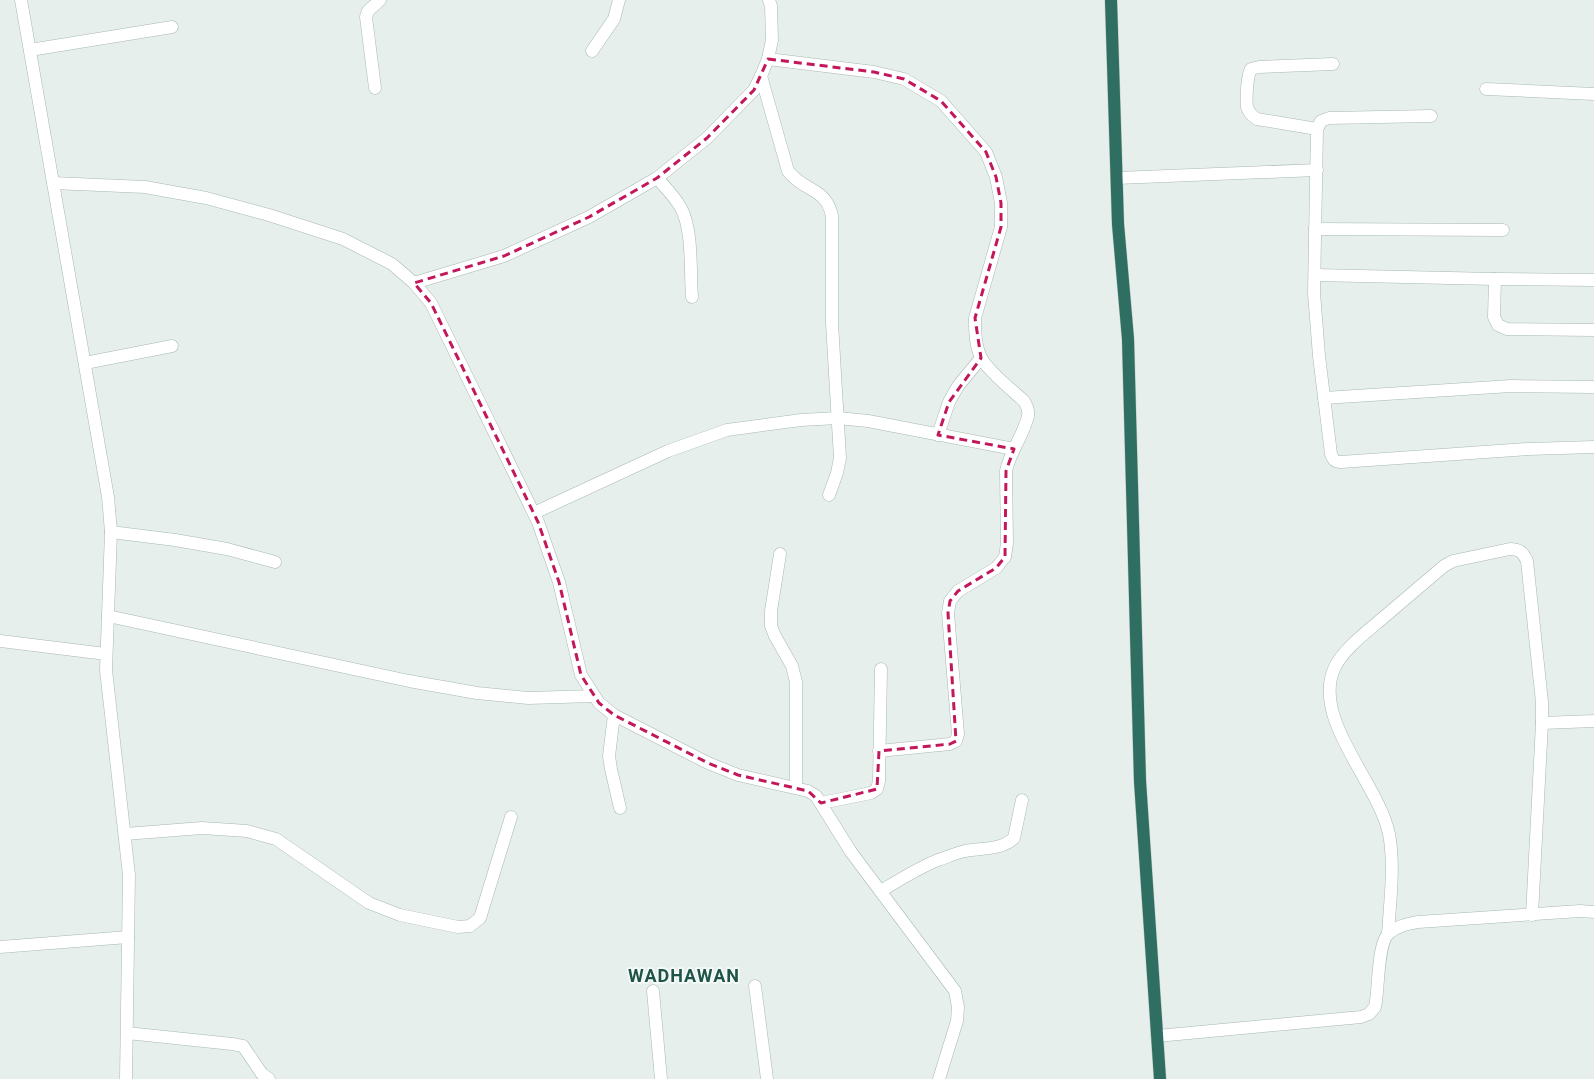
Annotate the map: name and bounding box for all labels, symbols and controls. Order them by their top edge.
district label: WADHAWAN [628,965,740,986]

